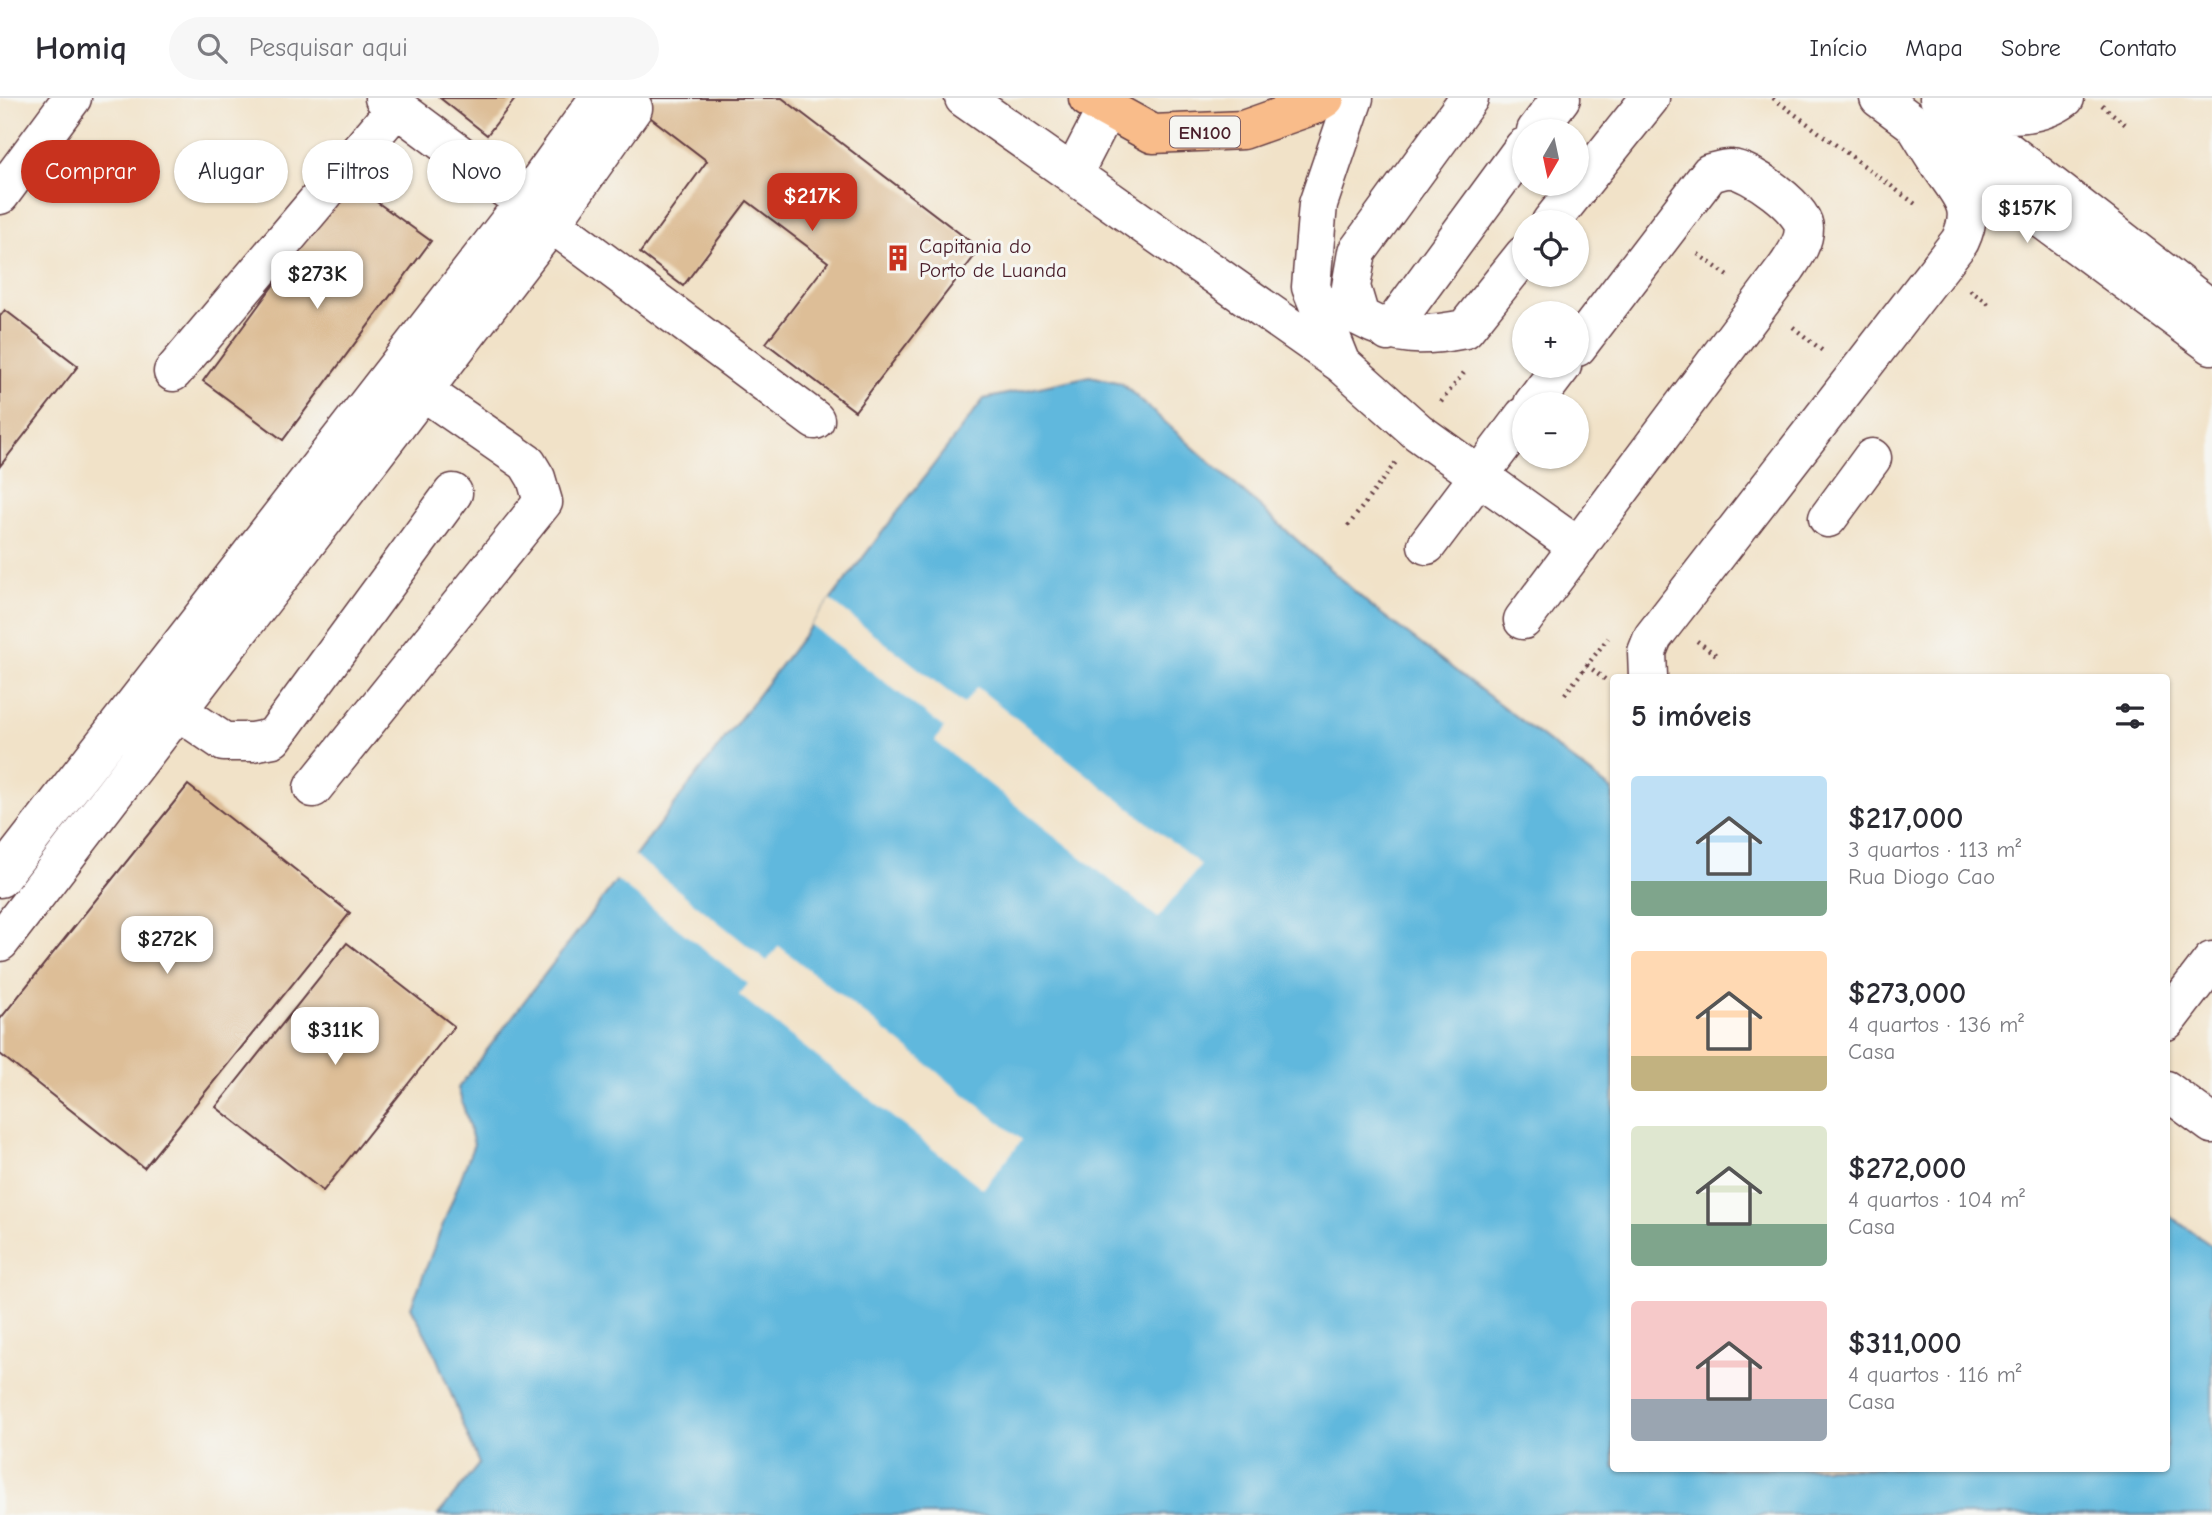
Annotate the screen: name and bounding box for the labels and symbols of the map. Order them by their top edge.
road number: EN100 [1170,116,1240,148]
north arrow [1512,119,1589,196]
pin: $217K [763,174,861,233]
pin: $157K [1978,186,2076,245]
place label: Capitania do Porto de Luanda [919,234,1067,282]
building icon: Capitania do Porto de Luanda [883,243,913,273]
pin: $273K [268,252,366,311]
pin: $272K [118,916,216,976]
pin: $311K [286,1007,384,1067]

